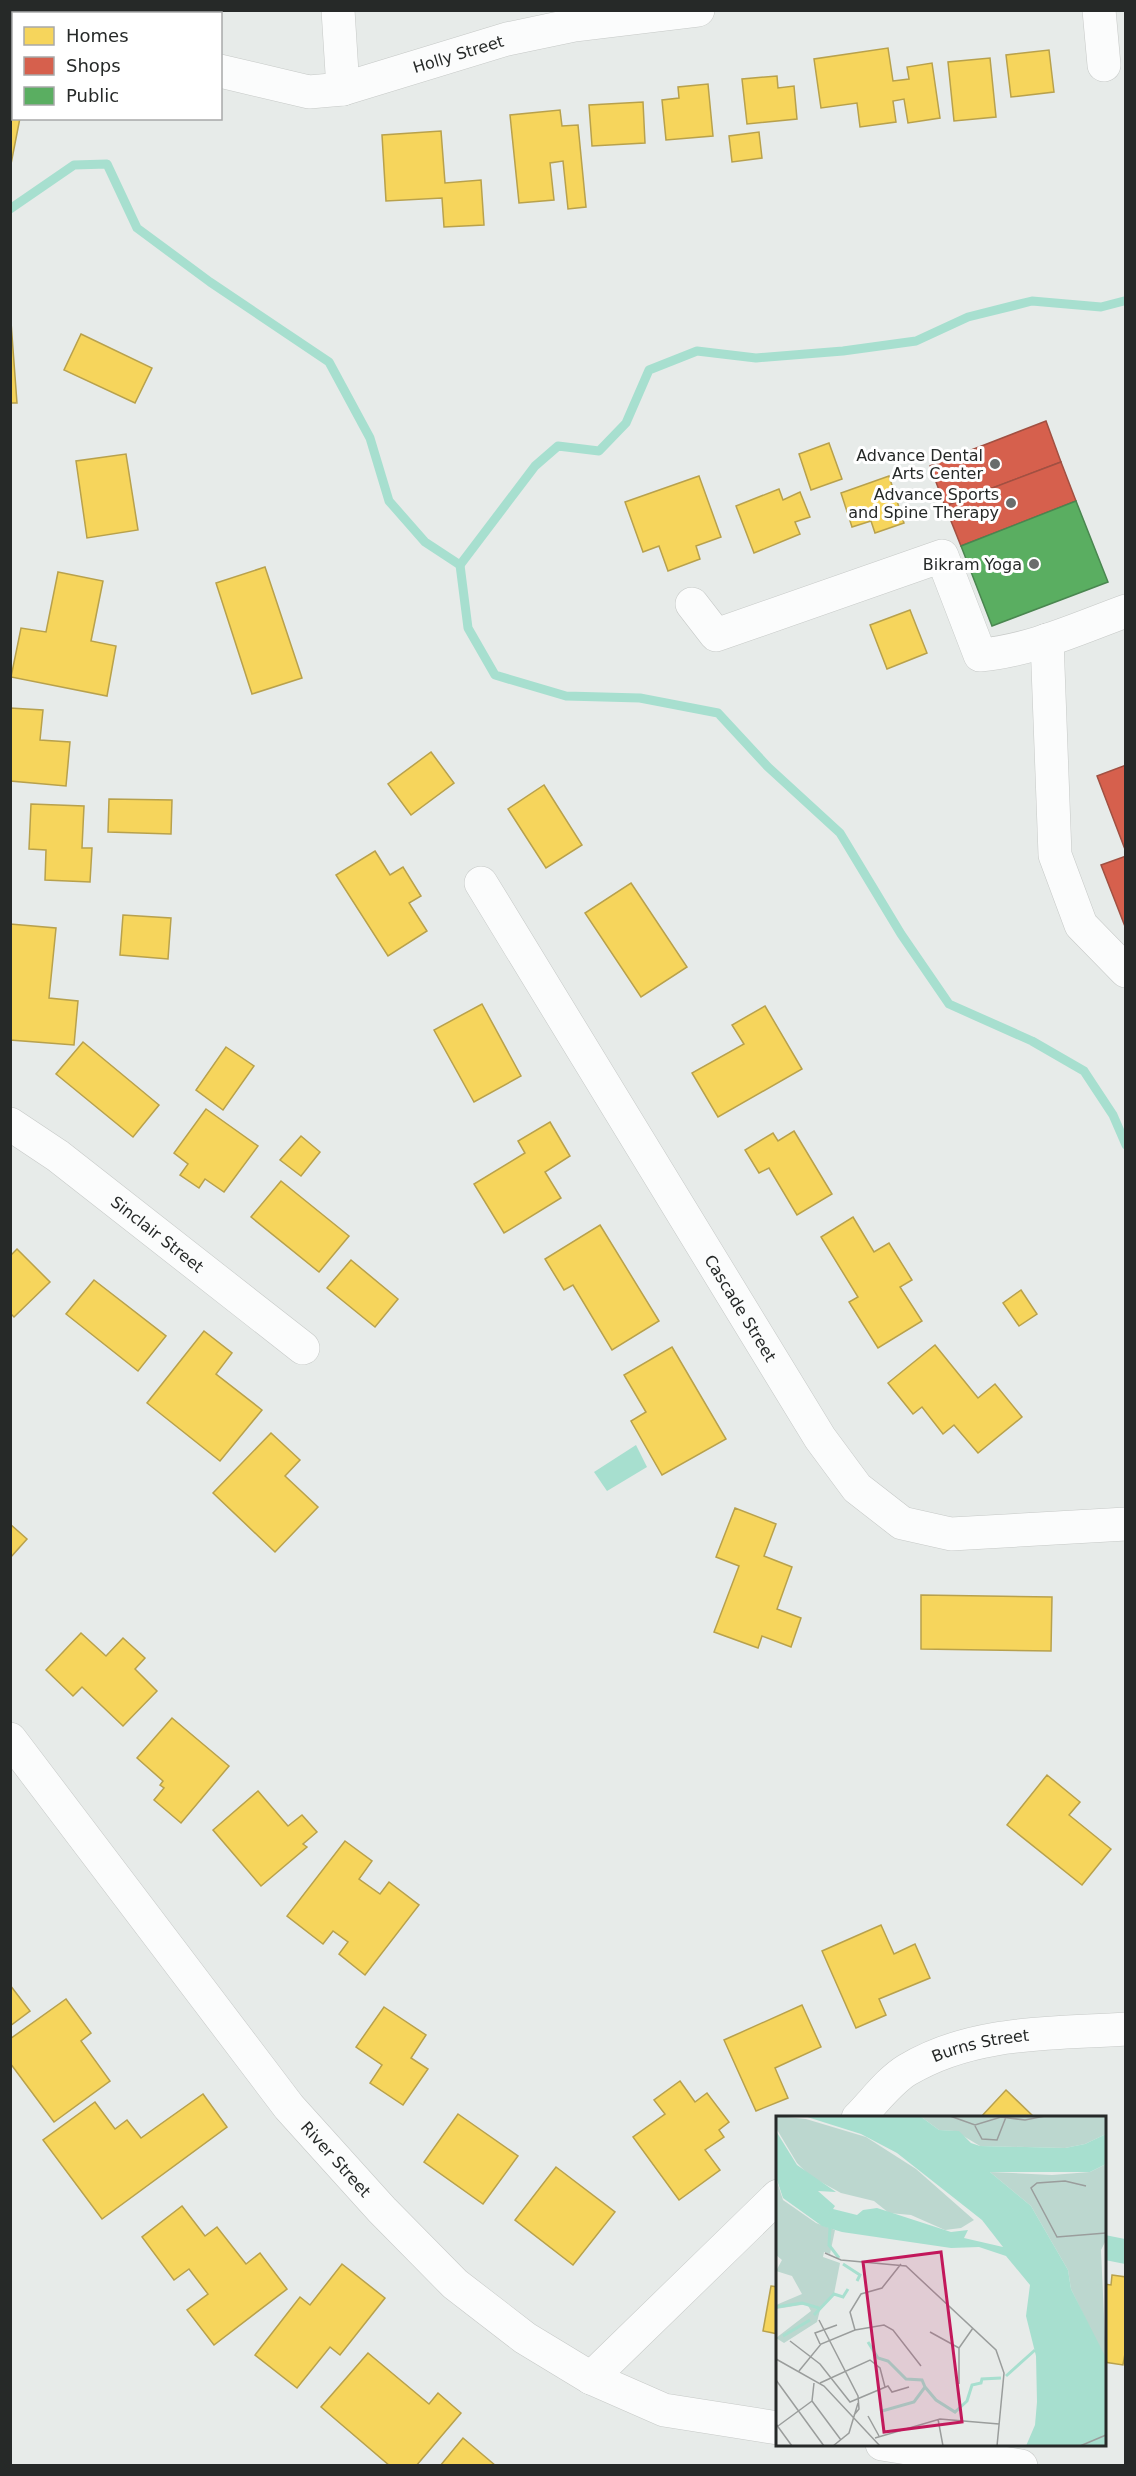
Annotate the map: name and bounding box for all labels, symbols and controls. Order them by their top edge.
legend [12,12,222,120]
text: Homes [66,25,129,46]
street label: Holly Street [411,32,506,77]
text: Shops [66,55,121,76]
text: Public [66,85,119,106]
place label: Advance Dental Arts Center [856,446,983,483]
marker: Advance Dental Arts Center [988,457,1002,471]
place label: Advance Sports and Spine Therapy [848,485,999,522]
marker: Advance Sports and Spine Therapy [1004,496,1018,510]
place label: Bikram Yoga [923,555,1022,574]
marker: Bikram Yoga [1027,557,1041,571]
street label: Sinclair Street [107,1192,207,1277]
street label: Cascade Street [700,1251,780,1365]
street label: Burns Street [929,2026,1030,2066]
inset map [776,2116,1106,2446]
street label: River Street [297,2118,375,2201]

